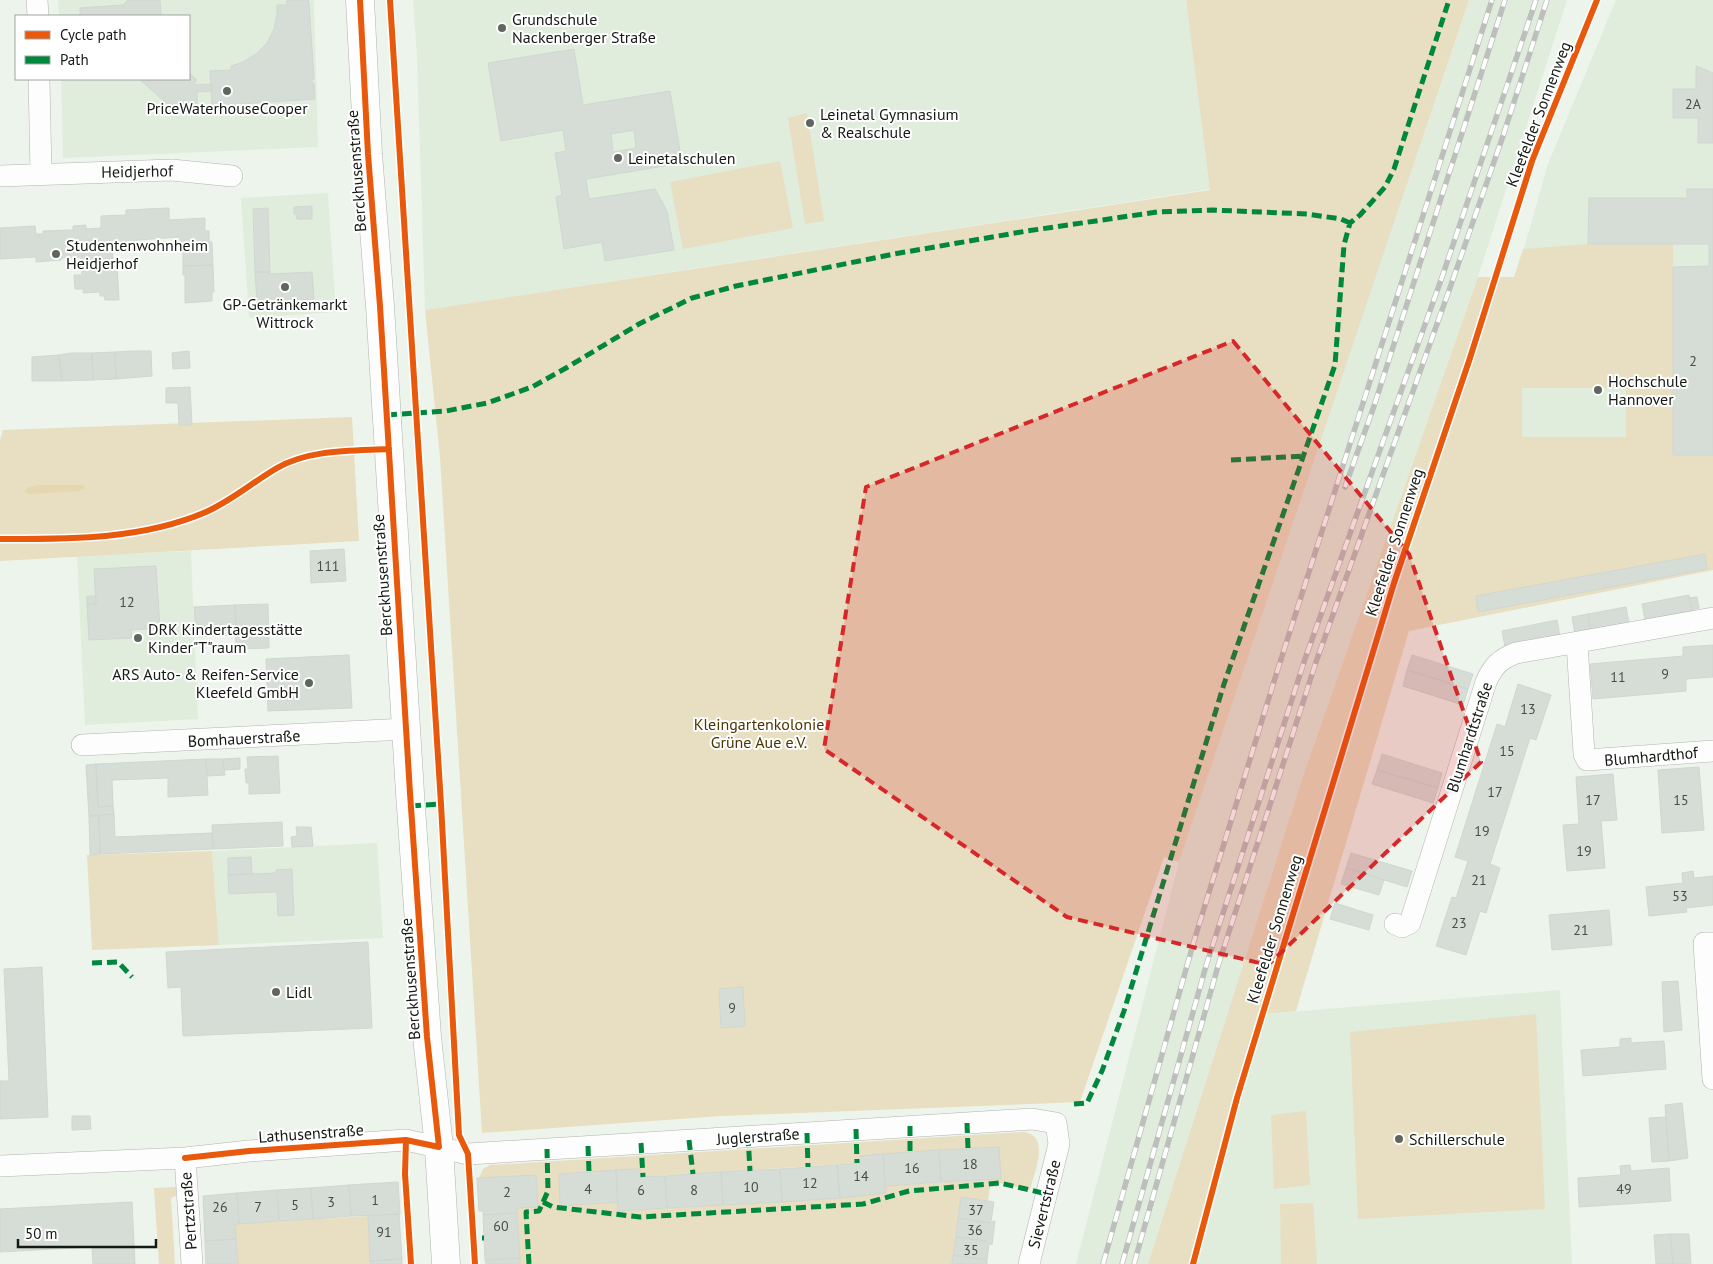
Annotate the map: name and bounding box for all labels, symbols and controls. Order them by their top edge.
place label: Grundschule Nackenberger Straße [512,9,656,47]
legend [15,15,190,80]
marker: Grundschule Nackenberger Straße [496,22,508,34]
text: Cycle path [60,25,126,44]
street label: Kleefelder Sonnenweg [1501,38,1575,190]
text: Path [60,50,89,69]
marker: PriceWaterhouseCooper [221,85,233,97]
house number: 2A [1685,95,1702,113]
place label: PriceWaterhouseCooper [146,98,308,118]
place label: Leinetal Gymnasium & Realschule [820,104,959,142]
street label: Berckhusenstraße [342,109,370,233]
marker: Leinetal Gymnasium & Realschule [804,117,816,129]
place label: Leinetalschulen [628,148,736,168]
marker: Leinetalschulen [612,152,624,164]
street label: Heidjerhof [101,160,174,182]
place label: Studentenwohnheim Heidjerhof [66,235,208,273]
marker: Studentenwohnheim Heidjerhof [50,248,62,260]
marker: GP-Getränkemarkt Wittrock [279,281,291,293]
place label: GP-Getränkemarkt Wittrock [222,294,348,332]
house number: 2 [1689,352,1697,370]
place label: Hochschule Hannover [1608,371,1687,409]
marker: Hochschule Hannover [1592,384,1604,396]
street label: Kleefelder Sonnenweg [1361,466,1427,618]
street label: Berckhusenstraße [368,513,396,637]
house number: 111 [317,557,339,575]
house number: 12 [119,593,135,611]
place label: DRK Kindertagesstätte Kinder"T"raum [148,619,303,657]
marker: DRK Kindertagesstätte Kinder"T"raum [132,632,144,644]
place label: ARS Auto- & Reifen-Service Kleefeld GmbH [112,664,299,702]
house number: 9 [1661,665,1669,683]
house number: 11 [1610,668,1626,686]
marker: ARS Auto- & Reifen-Service Kleefeld GmbH [303,677,315,689]
street label: Blumhardtstraße [1442,679,1496,795]
house number: 13 [1520,700,1536,718]
park label: Kleingartenkolonie Grüne Aue e.V. [694,714,824,752]
street label: Bomhauerstraße [187,725,301,751]
house number: 15 [1499,742,1515,760]
street label: Blumhardthof [1603,742,1700,770]
house number: 17 [1487,783,1503,801]
house number: 17 [1585,791,1601,809]
house number: 15 [1673,791,1689,809]
house number: 19 [1474,822,1490,840]
house number: 19 [1576,842,1592,860]
street label: Kleefelder Sonnenweg [1242,852,1306,1006]
house number: 21 [1471,871,1487,889]
house number: 53 [1672,887,1688,905]
house number: 23 [1451,914,1467,932]
street label: Berckhusenstraße [396,917,424,1041]
house number: 21 [1573,921,1589,939]
place label: Lidl [286,982,312,1002]
marker: Lidl [270,986,282,998]
house number: 9 [728,999,736,1017]
street label: Lathusenstraße [258,1119,364,1147]
street label: Juglerstraße [715,1123,800,1149]
place label: Schillerschule [1409,1129,1505,1149]
marker: Schillerschule [1393,1133,1405,1145]
house number: 18 [962,1155,978,1173]
street label: Sievertstraße [1023,1158,1065,1250]
house number: 16 [904,1159,920,1177]
house number: 14 [853,1167,869,1185]
street label: Pertzstraße [175,1171,201,1251]
house number: 12 [802,1174,818,1192]
house number: 10 [743,1178,759,1196]
house number: 4 [584,1180,592,1198]
house number: 49 [1616,1180,1632,1198]
house number: 6 [637,1181,645,1199]
house number: 8 [690,1181,698,1199]
house number: 2 [503,1183,511,1201]
house number: 1 [371,1191,379,1209]
house number: 3 [327,1193,335,1211]
house number: 5 [291,1196,299,1214]
house number: 26 [212,1198,228,1216]
house number: 7 [254,1198,262,1216]
house number: 37 [968,1201,984,1219]
scale bar [18,1216,155,1248]
house number: 60 [493,1217,509,1235]
house number: 36 [967,1221,983,1239]
house number: 91 [376,1223,392,1241]
text: 50 m [25,1224,58,1243]
house number: 35 [963,1241,979,1259]

